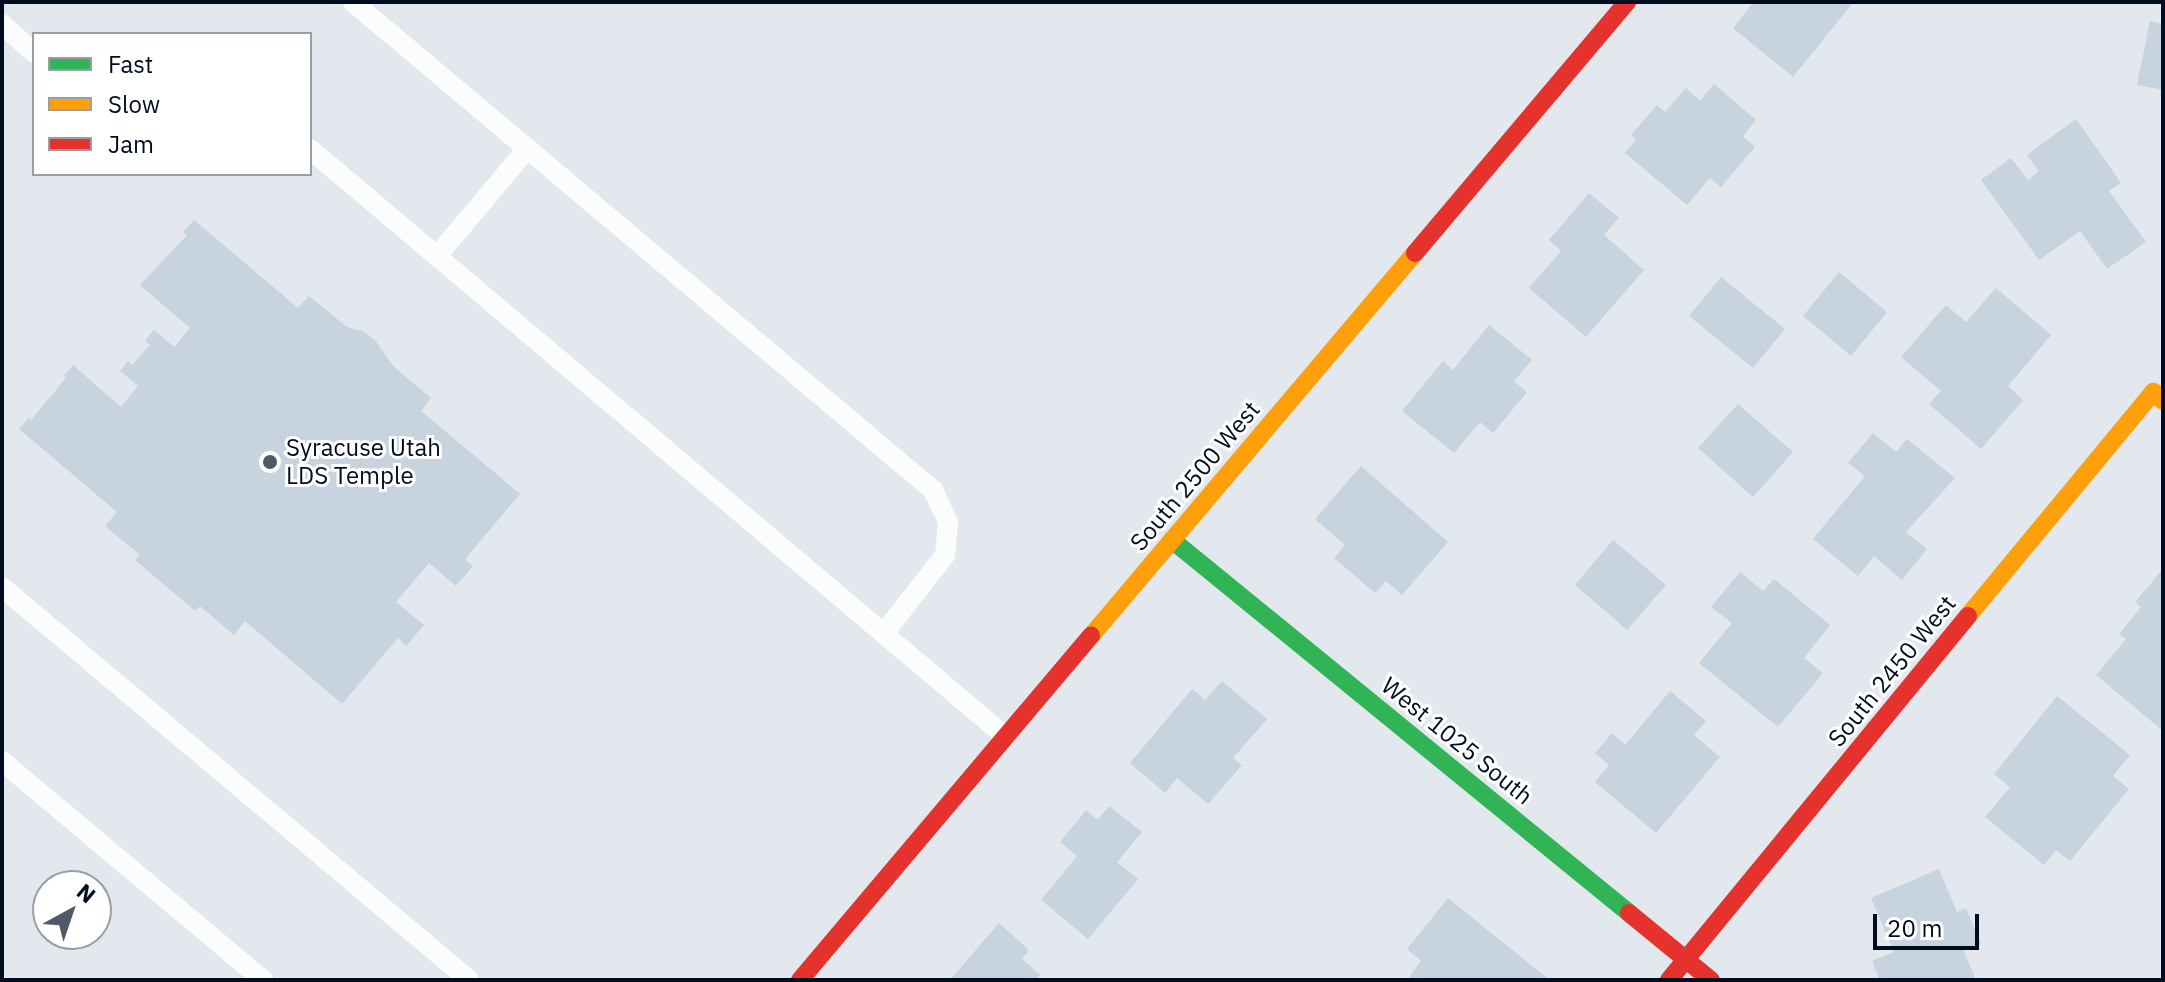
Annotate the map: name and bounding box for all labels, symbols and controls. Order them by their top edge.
legend [32,32,312,176]
text: Fast [108,48,153,80]
text: Slow [108,88,160,120]
text: Jam [108,128,154,160]
street label: South 2500 West [1124,395,1266,557]
place label: Syracuse Utah LDS Temple [286,434,441,490]
marker: Syracuse Utah LDS Temple [261,453,279,471]
street label: South 2450 West [1822,590,1962,752]
street label: West 1025 South [1376,671,1538,811]
north arrow [32,870,112,950]
text: N [71,877,102,909]
scale bar [1877,898,1983,948]
text: 20 m [1887,912,1942,944]

